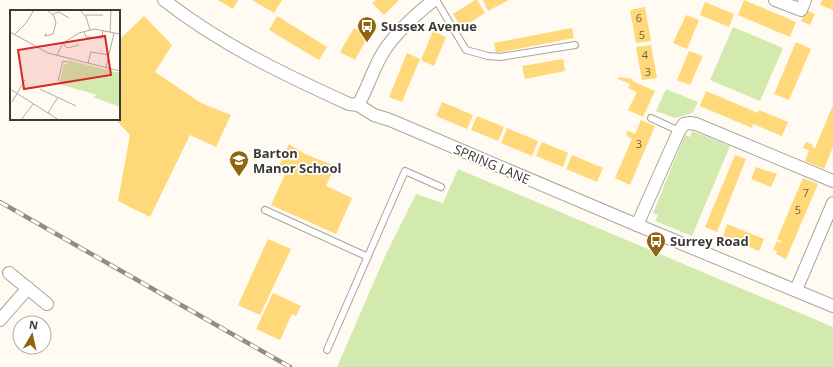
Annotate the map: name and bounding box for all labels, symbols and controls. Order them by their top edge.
inset map [10,10,120,120]
house number: 6 [636,10,642,25]
bus stop icon: Sussex Avenue [356,15,378,43]
place label: Sussex Avenue [381,17,477,35]
house number: 5 [639,27,645,42]
house number: 4 [642,47,649,62]
house number: 3 [645,64,651,79]
house number: 3 [636,136,642,151]
street label: SPRING LANE [451,140,533,188]
place label: Barton Manor School [253,144,341,177]
school or university icon: Barton Manor School [228,149,250,177]
house number: 7 [803,185,809,200]
house number: 5 [795,202,801,217]
bus stop icon: Surrey Road [645,230,667,258]
place label: Surrey Road [670,232,749,250]
north arrow [12,315,52,355]
text: N [28,317,39,333]

